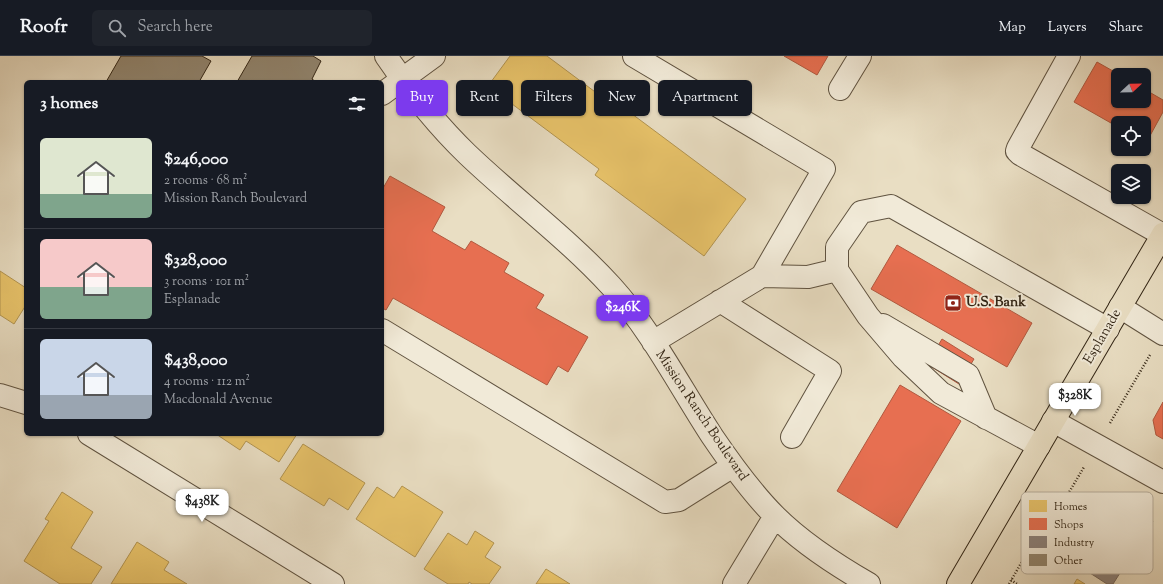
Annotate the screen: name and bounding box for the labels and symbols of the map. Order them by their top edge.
north arrow [1111,68,1151,108]
bank icon: U.S. Bank [943,293,963,313]
place label: U.S. Bank [966,293,1026,313]
pin: $246K [595,295,651,329]
street label: Esplanade [1079,306,1127,368]
street label: Mission Ranch Boulevard [650,347,752,486]
pin: $328K [1047,383,1103,417]
pin: $438K [174,489,230,523]
legend [1021,492,1153,574]
text: Homes [1054,499,1087,515]
text: Shops [1054,517,1083,533]
text: Industry [1054,535,1095,551]
text: Other [1054,553,1083,569]

